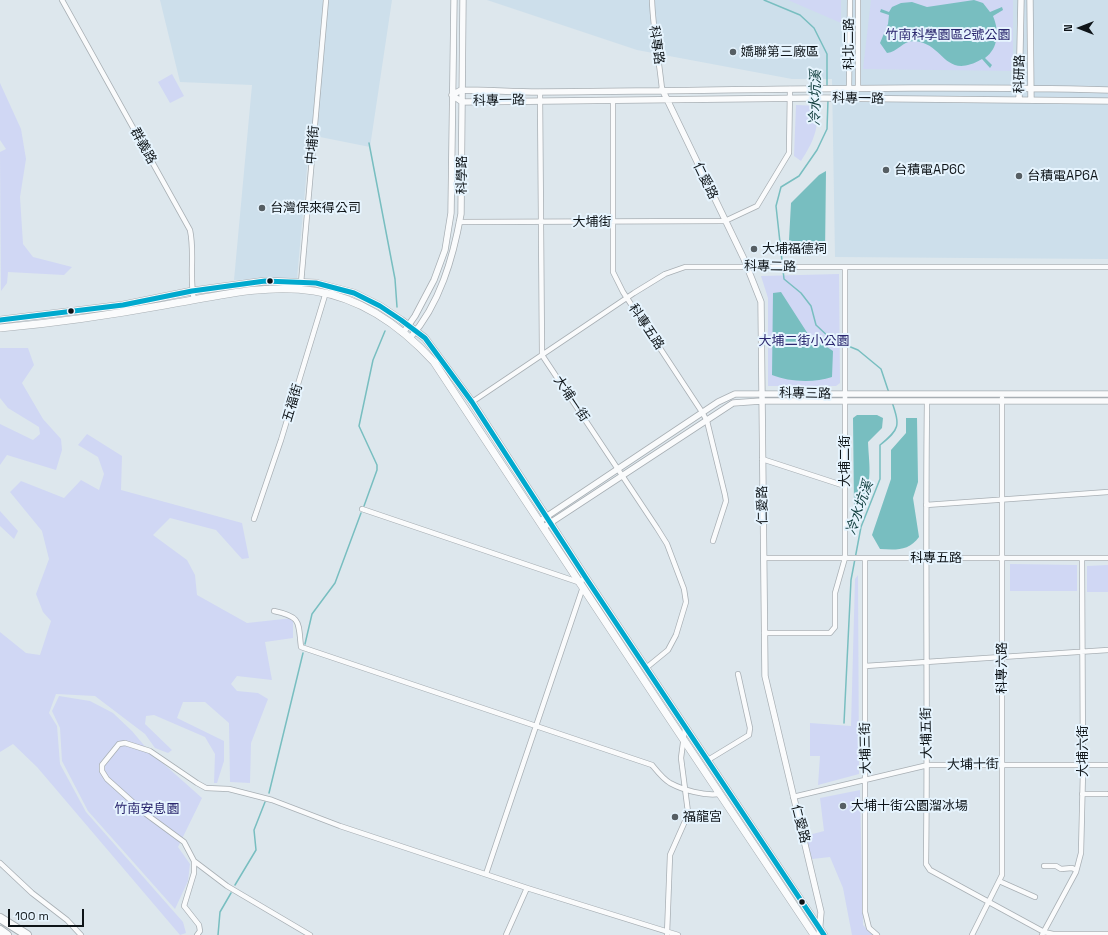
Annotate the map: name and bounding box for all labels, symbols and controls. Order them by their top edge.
north arrow [1060,8,1100,48]
street label: 科北二路 [841,18,857,70]
text: N [1061,24,1075,32]
street label: 科專路 [646,25,666,65]
park label: 竹南科學園區2號公園 [886,27,1010,43]
place label: 嬌聯第三廠區 [741,44,819,60]
marker: 嬌聯第三廠區 [728,47,738,57]
street label: 科研路 [1012,54,1028,94]
water label: 冷水坑溪 [807,70,825,126]
street label: 科專一路 [832,91,884,107]
street label: 科專一路 [473,93,525,109]
street label: 群義路 [127,125,159,167]
street label: 中埔街 [304,125,322,165]
street label: 科學路 [454,156,470,194]
street label: 仁愛路 [689,160,721,202]
place label: 台積電AP6C [894,162,965,178]
marker: 台積電AP6C [881,165,891,175]
place label: 台積電AP6A [1027,168,1098,184]
marker: 台積電AP6A [1014,171,1024,181]
place label: 台灣保來得公司 [270,200,361,216]
marker: 台灣保來得公司 [257,203,267,213]
street label: 大埔街 [573,214,611,230]
place label: 大埔福德祠 [762,241,827,257]
marker: 大埔福德祠 [749,244,759,254]
street label: 科專二路 [744,259,796,275]
unlabelled marker [265,276,275,286]
street label: 科專五路 [625,301,667,353]
unlabelled marker [66,306,76,316]
park label: 大埔二街小公園 [759,333,849,349]
street label: 大埔一街 [550,373,592,425]
street label: 五福街 [280,382,306,424]
street label: 科專三路 [779,386,831,402]
street label: 大埔二街 [837,435,853,487]
water label: 冷水坑溪 [843,479,877,537]
street label: 仁愛路 [755,485,771,525]
street label: 科專五路 [910,550,962,566]
street label: 科專六路 [994,642,1010,694]
street label: 大埔五街 [919,707,935,759]
street label: 大埔三街 [858,722,874,774]
street label: 大埔六街 [1075,725,1091,777]
street label: 大埔十街 [947,757,999,773]
place label: 大埔十街公園溜冰場 [851,798,968,814]
park label: 竹南安息園 [115,801,179,817]
marker: 大埔十街公園溜冰場 [838,801,848,811]
street label: 仁愛路 [788,803,812,845]
place label: 福龍宮 [683,809,722,825]
marker: 福龍宮 [670,812,680,822]
unlabelled marker [797,897,807,907]
scale bar [10,901,86,927]
text: 100 m [15,908,49,924]

